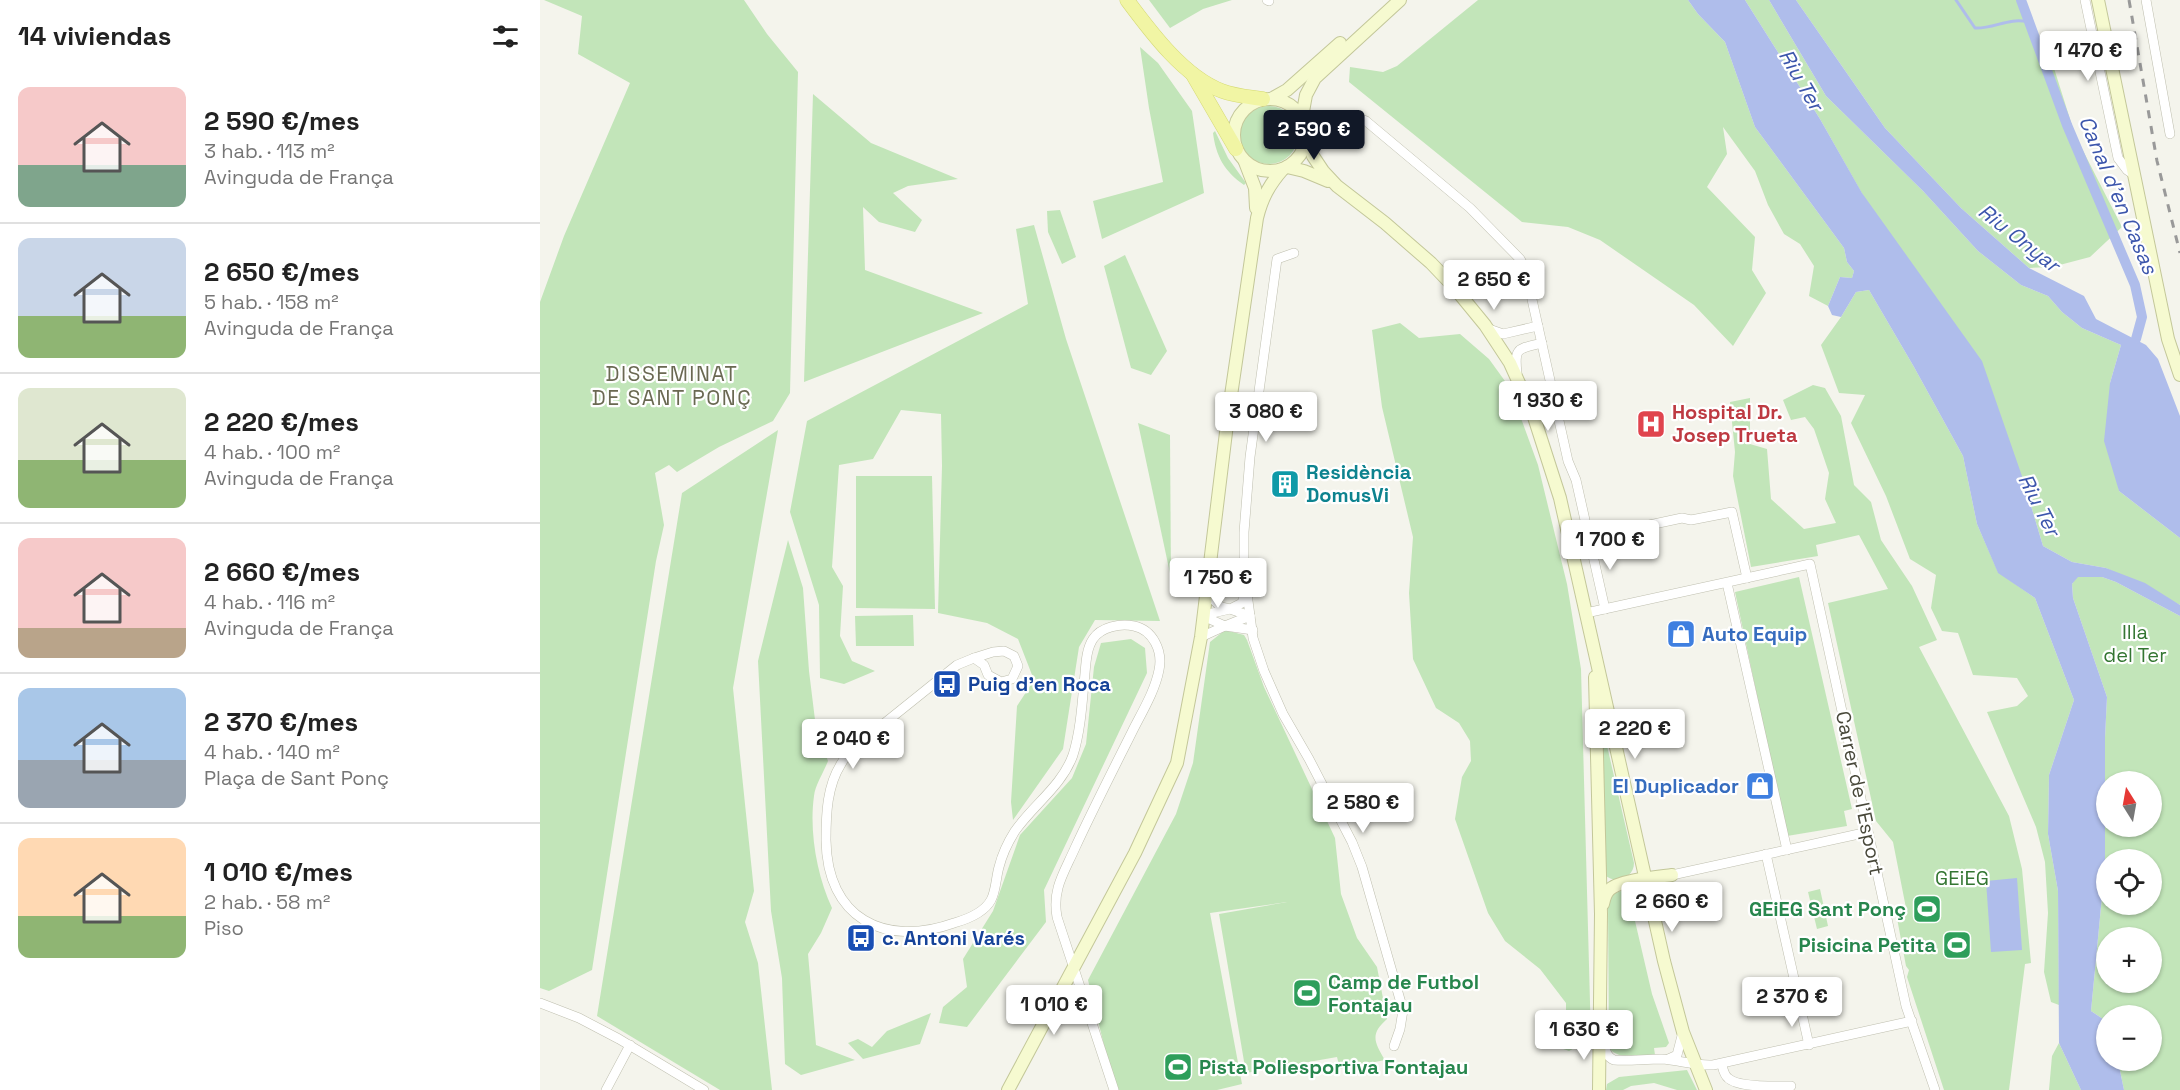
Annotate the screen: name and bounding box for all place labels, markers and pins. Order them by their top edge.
pin: 1 470 € [2033,31,2143,82]
pin: 2 590 € [1259,110,1369,161]
pin: 2 650 € [1439,260,1549,311]
pin: 1 930 € [1493,381,1603,432]
pin: 3 080 € [1211,392,1321,443]
place label: Hospital Dr. Josep Trueta [1672,399,1798,448]
hospital icon: Hospital Dr. Josep Trueta [1635,408,1667,440]
place label: Residència DomusVi [1306,459,1412,508]
building icon: Residència DomusVi [1269,468,1301,500]
pin: 1 700 € [1555,520,1665,571]
pin: 1 750 € [1163,558,1273,609]
shop icon: Auto Equip [1665,618,1697,650]
place label: Auto Equip [1702,621,1807,647]
bus stop icon: Puig d'en Roca [931,668,963,700]
place label: Puig d'en Roca [968,671,1111,697]
pin: 2 220 € [1580,709,1690,760]
pin: 2 040 € [798,719,908,770]
shop icon: El Duplicador [1744,770,1776,802]
place label: El Duplicador [1612,773,1739,799]
pin: 2 580 € [1308,783,1418,834]
pin: 2 660 € [1617,882,1727,933]
sports icon: GEiEG Sant Ponç [1911,893,1943,925]
place label: GEiEG Sant Ponç [1749,896,1906,922]
bus stop icon: c. Antoni Varés [845,922,877,954]
place label: c. Antoni Varés [882,925,1025,951]
sports icon: Pisicina Petita [1941,929,1973,961]
place label: Pisicina Petita [1799,932,1936,958]
place label: Camp de Futbol Fontajau [1328,969,1479,1018]
sports icon: Camp de Futbol Fontajau [1291,977,1323,1009]
pin: 2 370 € [1737,977,1847,1028]
pin: 1 010 € [999,985,1109,1036]
pin: 1 630 € [1529,1010,1639,1061]
sports icon: Pista Poliesportiva Fontajau [1162,1051,1194,1083]
place label: Pista Poliesportiva Fontajau [1199,1054,1468,1080]

